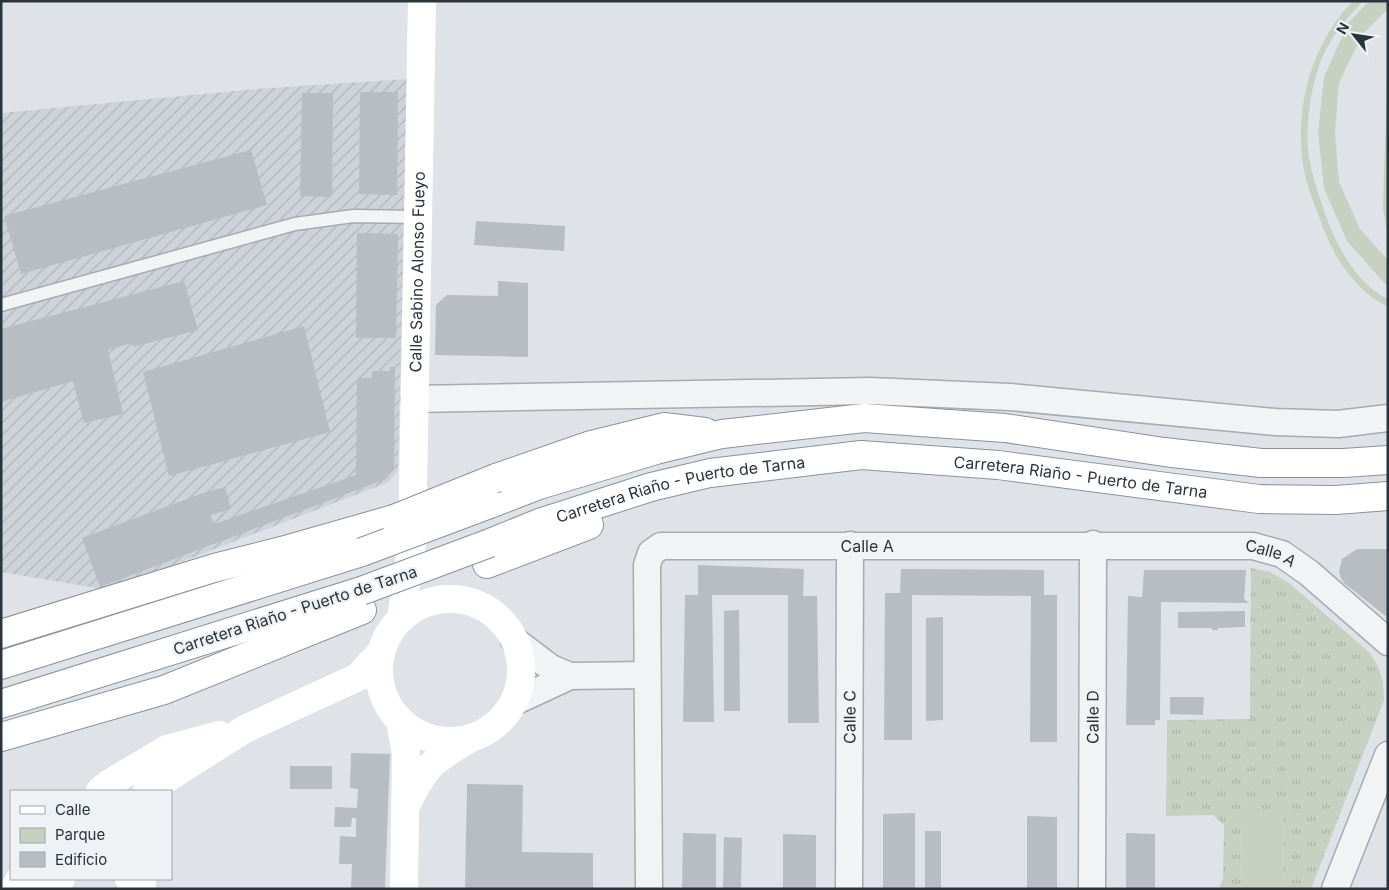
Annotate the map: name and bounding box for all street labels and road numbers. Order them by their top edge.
street label: Calle Sabino Alonso Fueyo [405,171,429,372]
street label: Carretera Riaño - Puerto de Tarna [553,452,806,527]
street label: Carretera Riaño - Puerto de Tarna [953,452,1209,502]
street label: Calle A [840,536,894,556]
street label: Calle A [1245,536,1301,571]
street label: Carretera Riaño - Puerto de Tarna [170,561,420,659]
street label: Calle C [839,690,860,744]
street label: Calle D [1082,690,1103,744]

